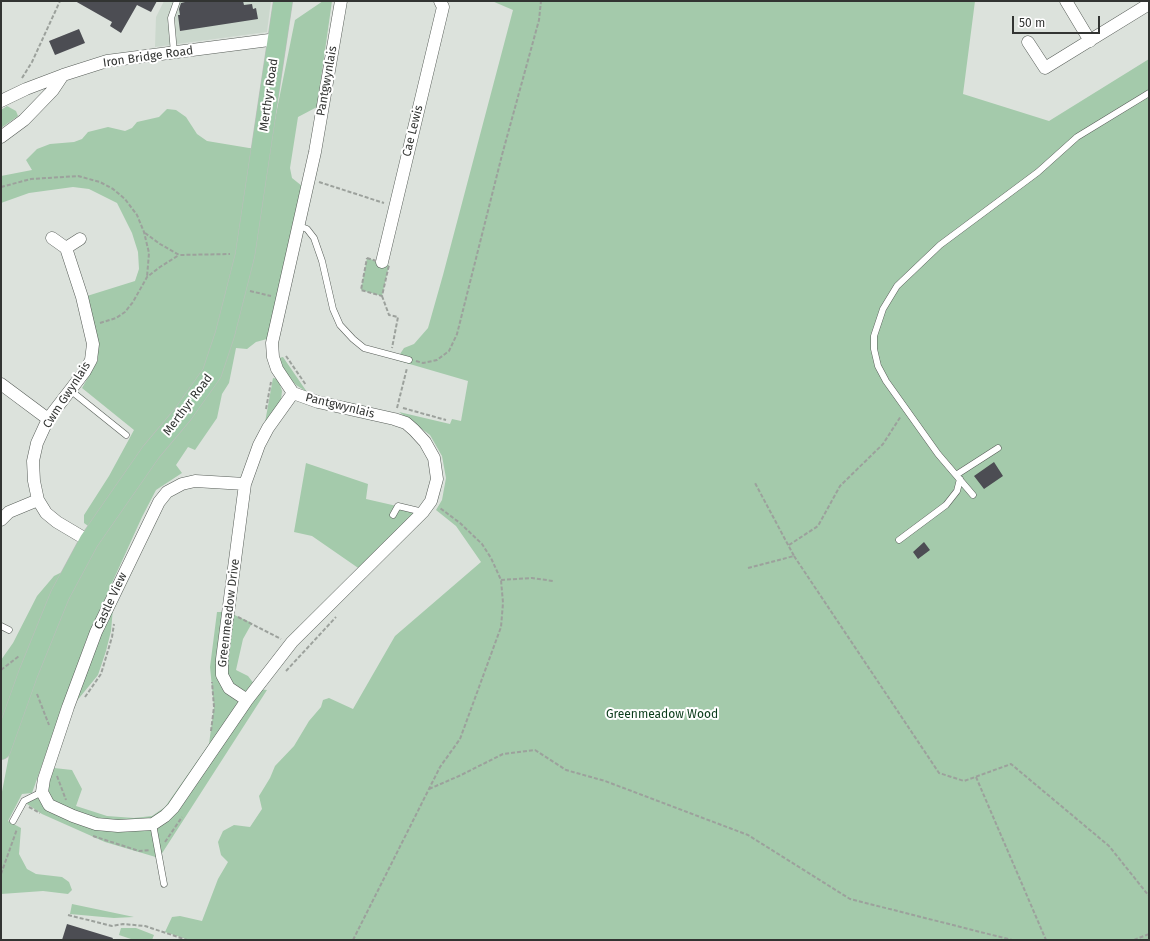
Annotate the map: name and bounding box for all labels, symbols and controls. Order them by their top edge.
scale bar [1014,8,1102,34]
text: 50 m [1019,16,1045,30]
street label: Iron Bridge Road [102,44,194,70]
street label: Pantgwynlais [314,45,340,117]
street label: Merthyr Road [257,58,281,132]
street label: Cae Lewis [400,104,426,158]
street label: Cwm Gwynlais [40,359,94,431]
street label: Merthyr Road [160,371,216,439]
street label: Pantgwynlais [304,390,376,422]
street label: Greenmeadow Drive [215,558,243,668]
street label: Castle View [92,570,130,632]
park label: Greenmeadow Wood [606,708,718,722]

